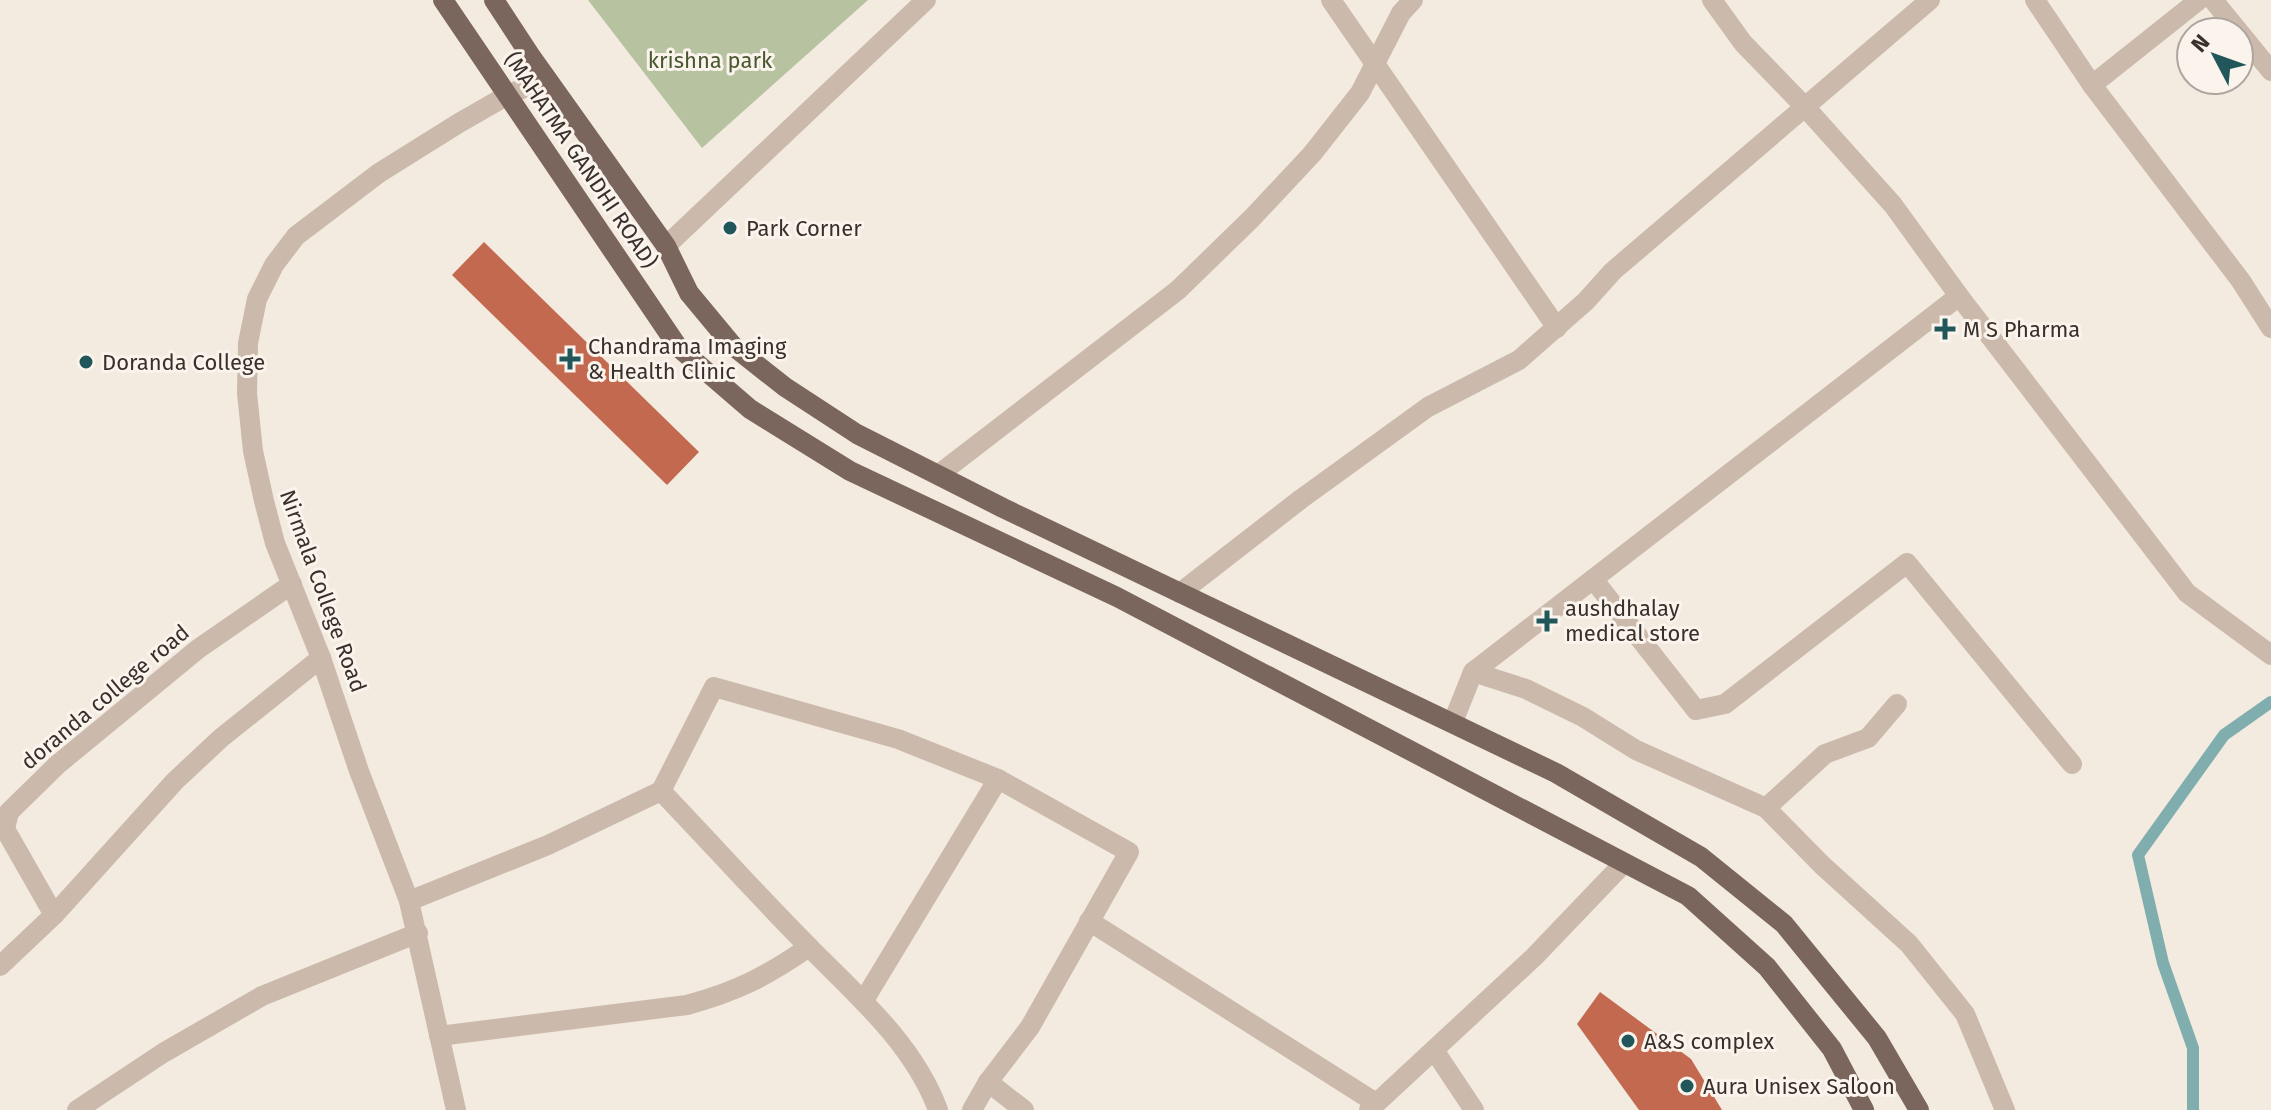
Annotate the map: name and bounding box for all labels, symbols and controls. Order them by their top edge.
north arrow [2175,16,2255,96]
text: N [2185,29,2215,58]
street label: (MAHATMA GANDHI ROAD) [499,47,663,273]
park label: krishna park [648,47,773,74]
place label: Park Corner [746,215,862,242]
marker: Park Corner [721,219,739,237]
place label: M S Pharma [1963,316,2080,343]
marker: M S Pharma [1934,318,1956,340]
place label: Chandrama Imaging & Health Clinic [588,333,787,385]
marker: Chandrama Imaging & Health Clinic [559,348,581,370]
place label: Doranda College [102,349,265,376]
marker: Doranda College [77,353,95,371]
street label: Nirmala College Road [274,486,372,696]
place label: aushdhalay medical store [1565,595,1700,647]
marker: aushdhalay medical store [1536,610,1558,632]
street label: doranda college road [15,619,195,775]
place label: A&S complex [1644,1028,1774,1055]
marker: A&S complex [1619,1032,1637,1050]
place label: Aura Unisex Saloon [1703,1073,1895,1100]
marker: Aura Unisex Saloon [1678,1077,1696,1095]

